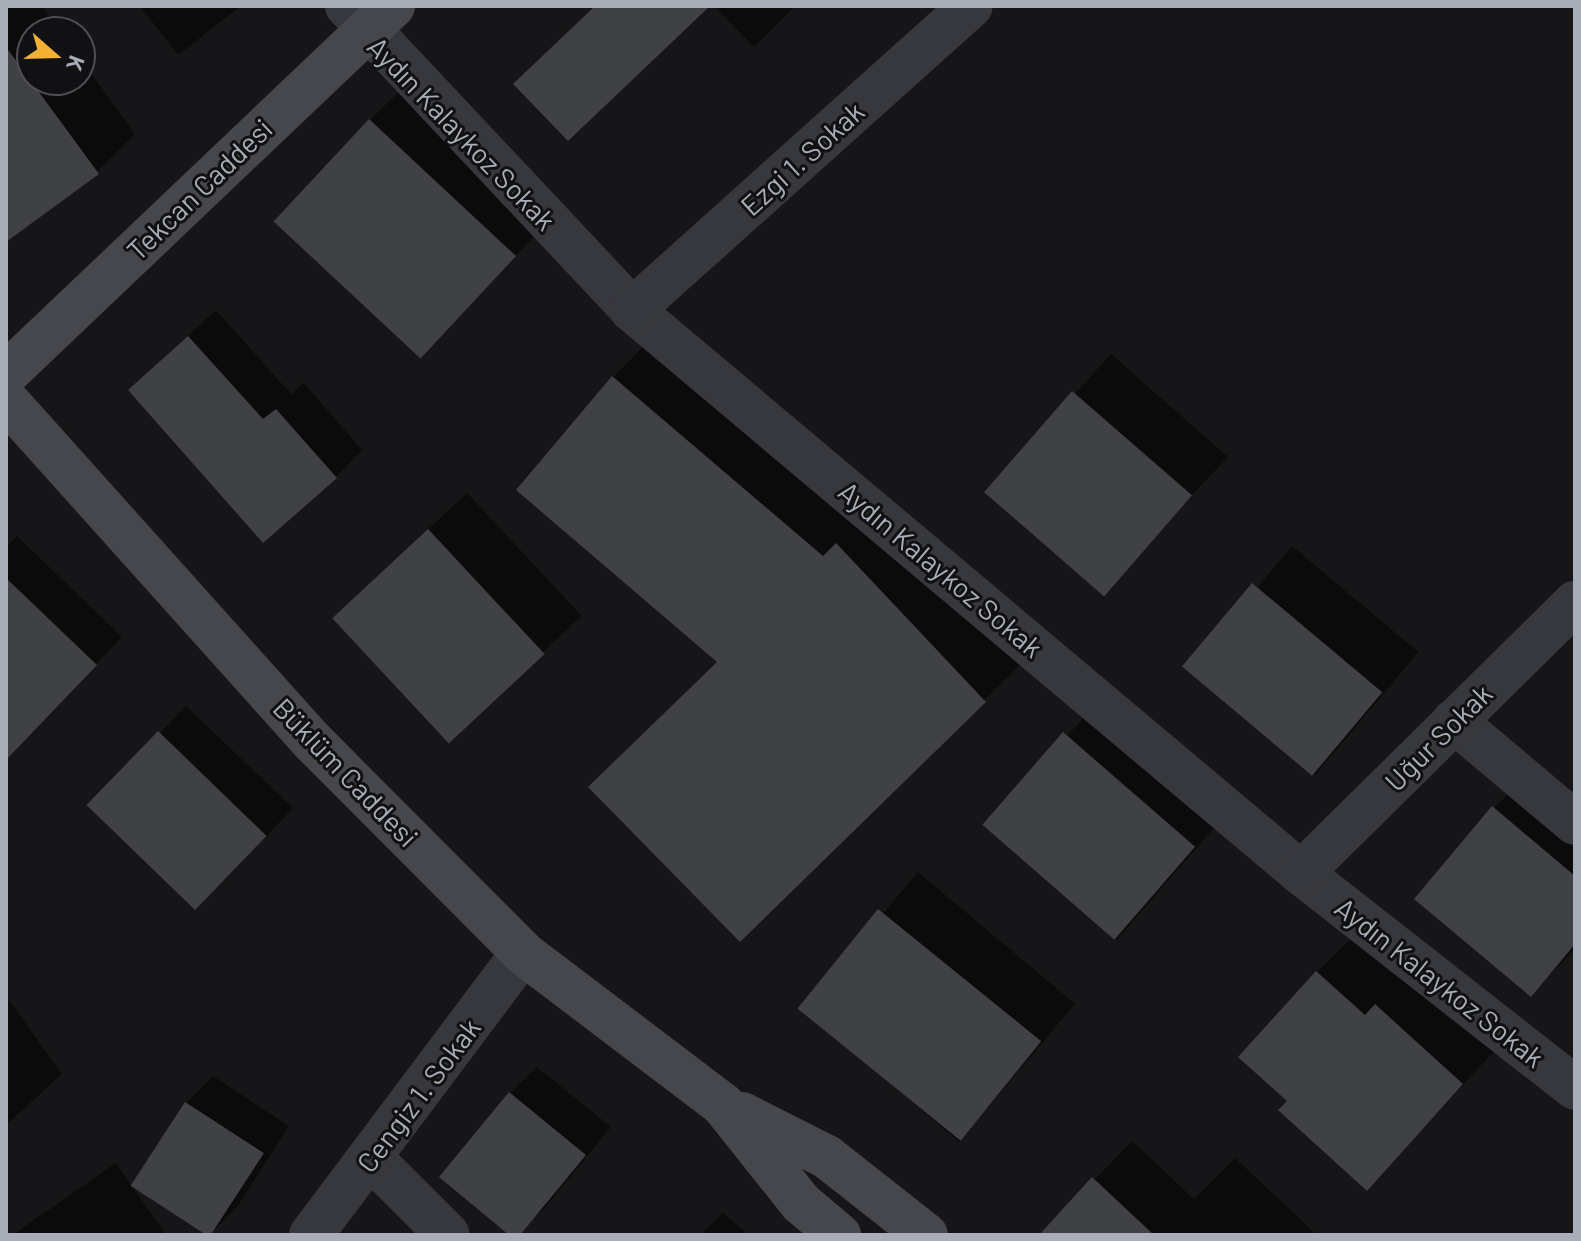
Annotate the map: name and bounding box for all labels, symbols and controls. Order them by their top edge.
north arrow [16,16,96,96]
street label: Aydın Kalaykoz Sokak [361,29,563,237]
text: K [62,53,91,74]
street label: Ezgi 1. Sokak [734,94,870,222]
street label: Tekcan Caddesi [119,111,279,267]
street label: Aydın Kalaykoz Sokak [832,474,1050,664]
street label: Uğur Sokak [1377,676,1499,798]
street label: Büklüm Caddesi [267,691,425,853]
street label: Aydın Kalaykoz Sokak [1329,890,1551,1074]
street label: Cengiz 1. Sokak [349,1011,487,1179]

